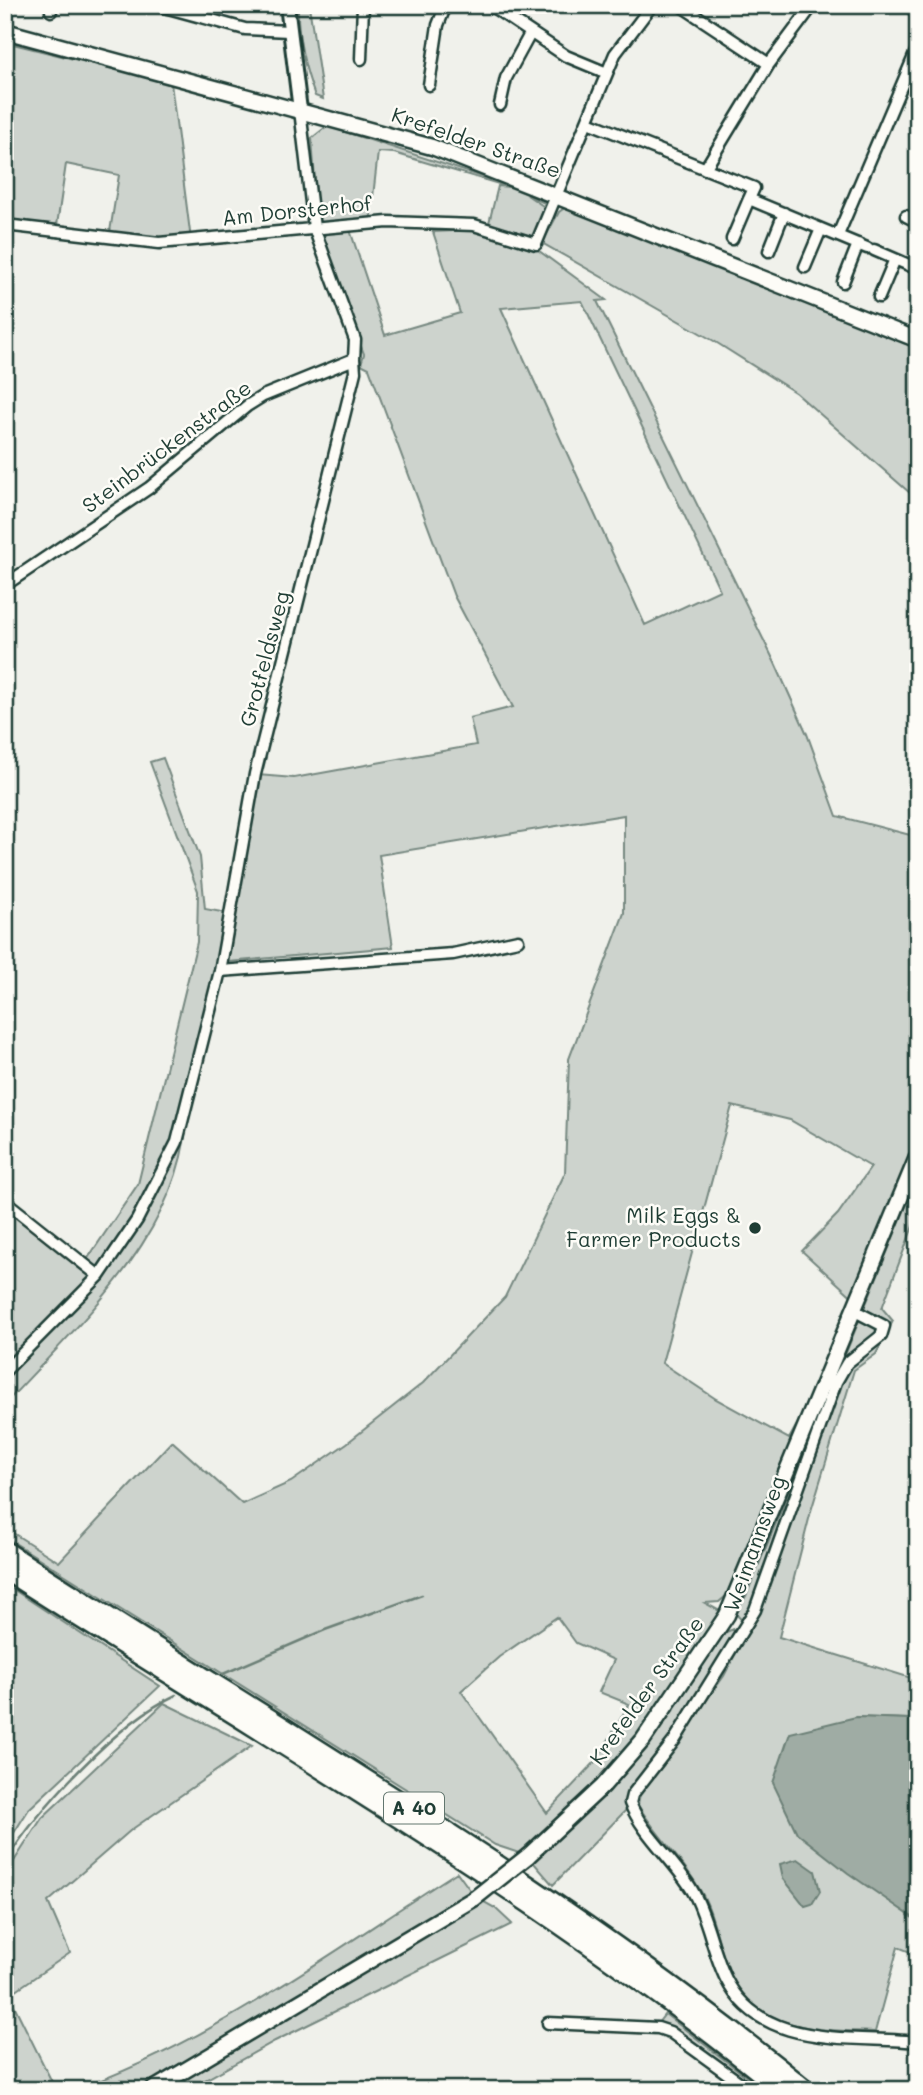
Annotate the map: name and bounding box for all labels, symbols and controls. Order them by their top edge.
street label: Krefelder Straße [388,100,565,183]
street label: Am Dorsterhof [220,188,374,231]
street label: Steinbrückenstraße [76,373,256,518]
street label: Grotfeldsweg [232,588,295,729]
place label: Milk Eggs & Farmer Products [566,1201,741,1252]
marker: Milk Eggs & Farmer Products [747,1220,763,1236]
street label: Weimannsweg [717,1472,791,1615]
street label: Krefelder Straße [583,1610,709,1770]
road number: A 40 [384,1792,444,1824]

